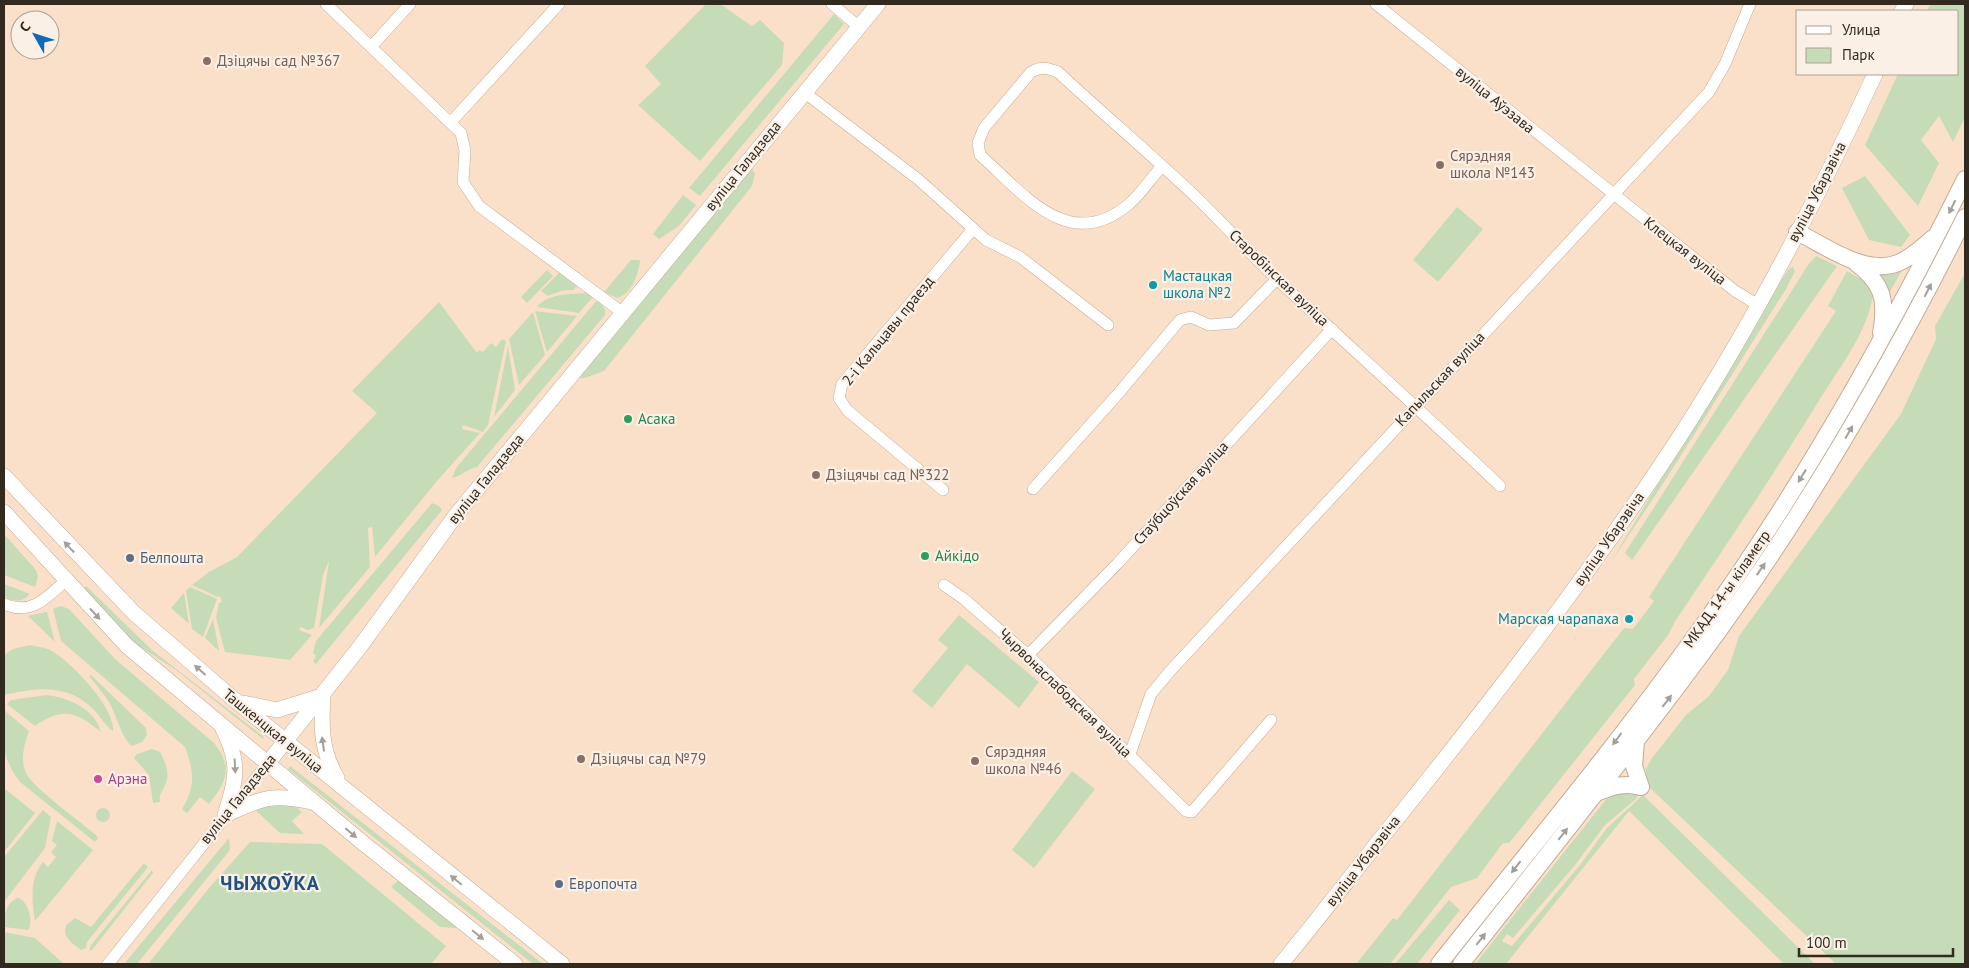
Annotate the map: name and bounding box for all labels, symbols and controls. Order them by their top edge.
north arrow [10,10,60,60]
legend [1796,10,1959,75]
text: С [15,18,34,36]
text: Улица [1842,20,1880,39]
text: Парк [1842,45,1875,64]
place label: Дзіцячы сад №367 [217,51,340,70]
marker: Дзіцячы сад №367 [201,55,213,67]
street label: вуліца Аўэзава [1452,62,1539,137]
street label: вуліца Галадзеда [700,117,785,215]
street label: вуліца Убарэвіча [1783,138,1850,245]
place label: Сярэдняя школа №143 [1450,146,1535,182]
marker: Сярэдняя школа №143 [1434,159,1446,171]
one-way arrow [1948,199,1956,214]
street label: Клецкая вуліца [1640,212,1730,289]
street label: Старобінская вуліца [1226,225,1333,330]
place label: Мастацкая школа №2 [1163,266,1232,302]
street label: 2-і Кальцавы праезд [838,272,938,389]
marker: Мастацкая школа №2 [1147,279,1159,291]
one-way arrow [1924,283,1932,297]
street label: Капыльская вуліца [1391,327,1488,430]
place label: Асака [638,409,675,428]
marker: Асака [622,413,634,425]
one-way arrow [1845,426,1854,439]
street label: вуліца Галадзеда [443,430,528,528]
street label: Стаўбцоўская вуліца [1129,437,1232,548]
place label: Дзіцячы сад №322 [826,465,949,484]
marker: Дзіцячы сад №322 [810,469,822,481]
one-way arrow [1797,469,1806,482]
street label: вуліца Убарэвіча [1569,488,1648,589]
street label: МКАД, 14-ы кіламетр [1679,526,1774,651]
one-way arrow [64,540,75,553]
place label: Айкідо [935,546,979,565]
place label: Белпошта [140,548,204,567]
marker: Айкідо [919,550,931,562]
marker: Белпошта [124,552,136,564]
one-way arrow [1756,562,1766,575]
one-way arrow [89,607,101,619]
place label: Марская чарапаха [1498,609,1619,628]
marker: Марская чарапаха [1623,613,1635,625]
street label: Чырвонаслабодская вуліца [995,624,1136,761]
one-way arrow [194,665,207,676]
street label: Ташкенцкая вуліца [219,684,327,777]
one-way arrow [1661,695,1672,708]
one-way arrow [1611,732,1622,745]
one-way arrow [319,735,327,751]
place label: Сярэдняя школа №46 [985,742,1062,778]
place label: Дзіцячы сад №79 [591,749,706,768]
street label: вуліца Галадзеда [195,750,280,848]
marker: Дзіцячы сад №79 [575,753,587,765]
marker: Сярэдняя школа №46 [969,755,981,767]
one-way arrow [232,759,240,775]
place label: Арэна [108,769,147,788]
marker: Арэна [92,773,104,785]
street label: вуліца Убарэвіча [1321,811,1404,910]
one-way arrow [344,828,357,839]
one-way arrow [1558,828,1569,841]
one-way arrow [1510,860,1521,873]
district label: ЧЫЖОЎКА [220,870,320,896]
one-way arrow [449,874,462,885]
place label: Европочта [569,874,638,893]
marker: Европочта [553,878,565,890]
scale bar [1799,926,1953,958]
one-way arrow [471,929,484,940]
one-way arrow [1475,933,1486,946]
text: 100 m [1806,933,1847,952]

